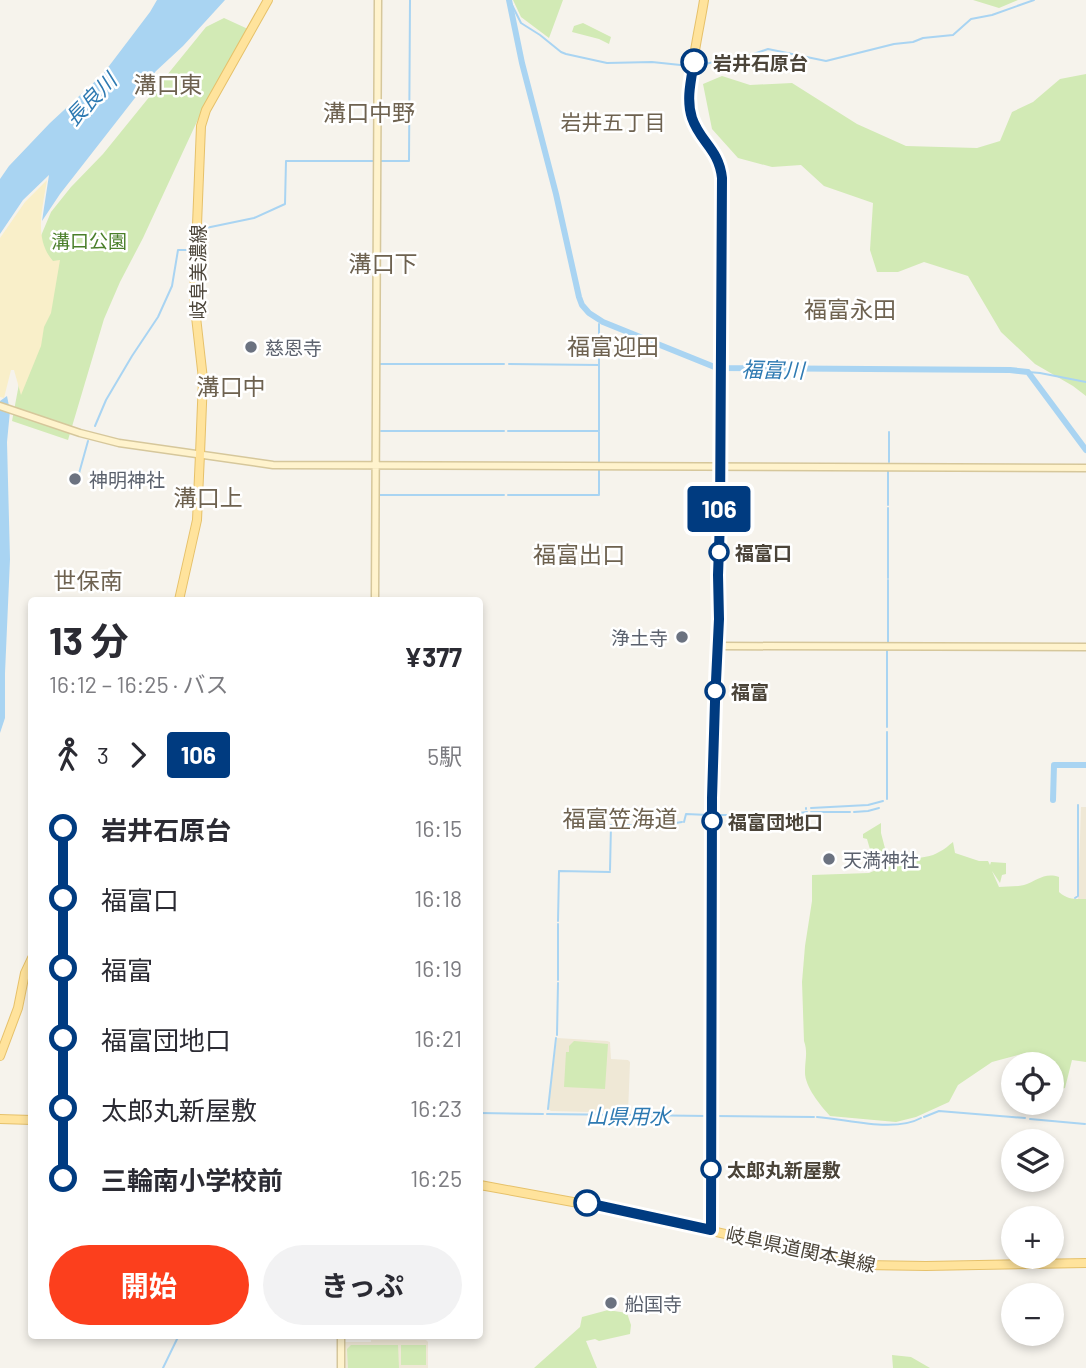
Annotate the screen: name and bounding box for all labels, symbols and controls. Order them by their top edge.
marker: 岩井石原台 [681,49,707,75]
place label: 岩井石原台 [713,51,808,74]
water label: 長良川 [59,66,122,130]
district label: 溝口東 [134,70,203,98]
district label: 溝口中野 [323,98,415,126]
district label: 岩井五丁目 [561,109,666,134]
street label: 岐阜美濃線 [186,224,209,320]
park label: 溝口公園 [51,229,127,252]
district label: 溝口下 [349,249,418,277]
district label: 福富永田 [804,295,896,323]
district label: 福富迎田 [567,332,659,360]
place label: 慈恩寺 [265,336,322,359]
marker: 慈恩寺 [243,339,259,355]
water label: 福富川 [741,356,807,382]
district label: 溝口中 [197,372,266,400]
place label: 神明神社 [89,468,165,491]
marker: 神明神社 [67,471,83,487]
district label: 溝口上 [174,483,243,511]
line badge: 106 [679,486,759,532]
text: 106 [701,494,737,523]
district label: 福富出口 [533,540,625,568]
place label: 福富口 [735,541,792,564]
marker: 福富口 [709,542,729,562]
district label: 世保南 [54,566,123,594]
text: 13 分 [49,617,129,663]
place label: 浄土寺 [611,626,668,649]
marker: 浄土寺 [674,629,690,645]
text: ¥377 [404,641,462,672]
text: 16:12 – 16:25 · バス [49,670,229,698]
place label: 福富 [731,680,769,703]
marker: 福富 [705,681,725,701]
icon: walk [49,736,87,774]
icon: forward [119,736,157,774]
text: 106 [181,740,216,769]
text: 3 [97,741,109,769]
text: 5駅 [427,742,462,770]
district label: 福富笠海道 [563,804,678,832]
place label: 福富団地口 [728,810,823,833]
marker: 福富団地口 [702,811,722,831]
text: 岩井石原台 [101,814,231,845]
text: 16:15 [414,814,462,842]
place label: 天満神社 [843,848,919,871]
marker: 天満神社 [821,851,837,867]
text: 福富口 [101,884,179,915]
text: 16:18 [414,884,462,912]
text: 福富 [101,954,153,985]
text: 16:19 [414,954,462,982]
text: 福富団地口 [101,1024,231,1055]
text: 16:21 [414,1024,462,1052]
map controls [1001,1052,1064,1346]
button: locate [1001,1052,1064,1115]
text: 太郎丸新屋敷 [101,1094,257,1125]
text: 16:23 [410,1094,462,1122]
water label: 山県用水 [586,1103,672,1128]
button: layers [1001,1129,1064,1192]
place label: 太郎丸新屋敷 [727,1158,841,1181]
marker: 太郎丸新屋敷 [701,1159,721,1179]
text: 三輪南小学校前 [101,1164,283,1195]
text: 16:25 [410,1164,462,1192]
unlabelled marker [574,1190,600,1216]
button: + [1001,1206,1064,1269]
street label: 岐阜県道関本巣線 [724,1222,878,1276]
button: 開始 [49,1245,249,1325]
button: きっぷ [263,1245,462,1325]
button: − [1001,1283,1064,1346]
place label: 船国寺 [625,1292,682,1315]
marker: 船国寺 [603,1295,619,1311]

